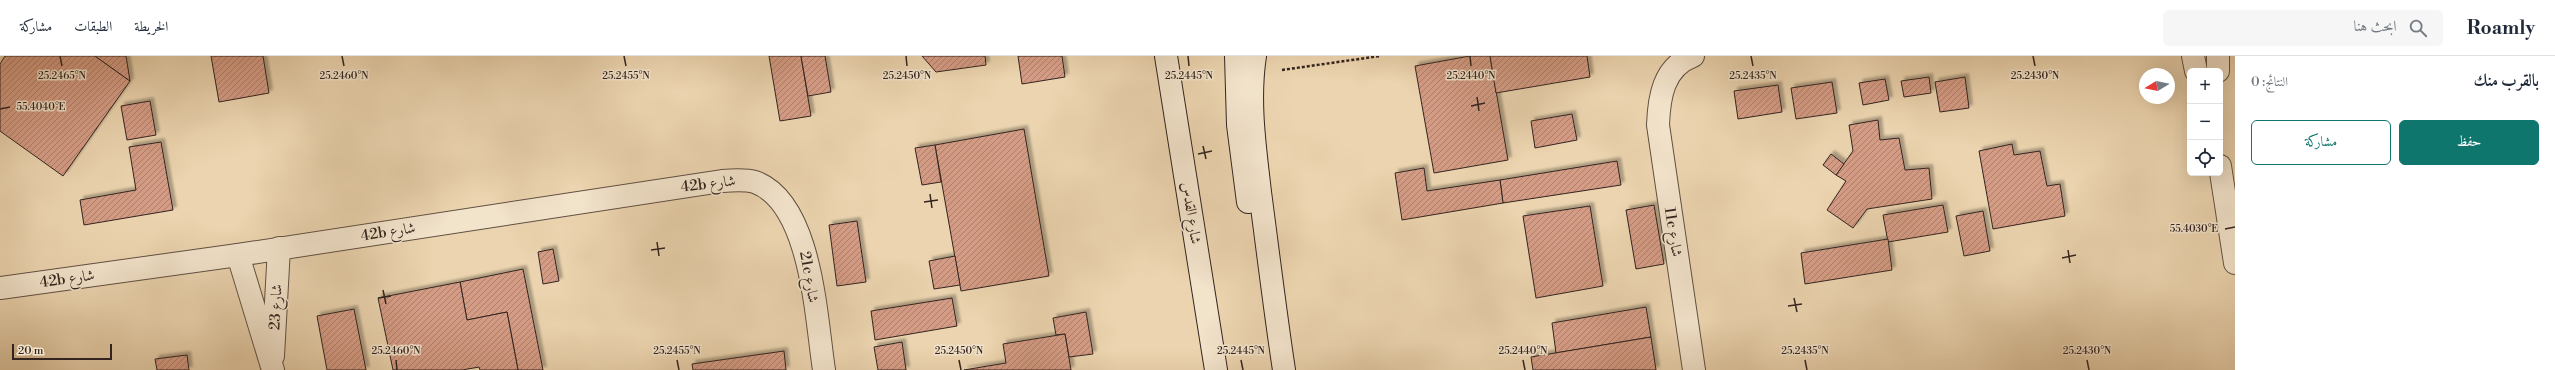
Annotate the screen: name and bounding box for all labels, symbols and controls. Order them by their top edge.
search box [2163,10,2443,46]
text: Roamly [2467,16,2535,40]
text: ابحث هنا [2354,17,2397,36]
icon: search [2407,17,2429,39]
text: مشاركة [20,18,52,36]
text: الطبقات [74,18,112,36]
text: الخريطة [134,18,168,36]
north arrow [2139,68,2175,104]
map controls [2187,68,2223,176]
button: + [2187,68,2223,104]
text: 25.2465°N [38,70,86,82]
text: 25.2460°N [320,70,369,82]
text: 25.2455°N [602,70,650,82]
text: 25.2450°N [883,70,932,82]
text: 25.2445°N [1165,70,1214,82]
text: 25.2440°N [1446,70,1496,82]
text: 25.2435°N [1729,70,1777,82]
text: 25.2430°N [2011,70,2060,82]
text: بالقرب منك [2473,70,2539,92]
text: النتائج: 0 [2251,74,2288,90]
text: 55.4040°E [17,101,66,113]
button: − [2187,104,2223,140]
button: مشاركة [2251,120,2391,165]
button: حفظ [2399,120,2539,165]
button: locate [2187,140,2223,176]
street label: 42b شارع [679,171,737,200]
street label: شارع القدس [1174,181,1205,246]
street label: 11c شارع [1657,206,1686,259]
street label: 42b شارع [359,218,417,249]
text: 55.4030°E [2170,223,2218,235]
street label: 21c شارع [792,250,823,305]
street label: 42b شارع [38,266,96,295]
street label: شارع 23 [265,284,290,331]
scale bar [12,342,112,361]
text: 20 m [18,344,43,358]
text: 25.2460°N [372,345,421,357]
text: 25.2455°N [653,345,701,357]
text: 25.2450°N [935,345,984,357]
text: 25.2445°N [1217,345,1266,357]
text: 25.2440°N [1498,345,1548,357]
text: 25.2435°N [1781,345,1829,357]
text: 25.2430°N [2063,345,2112,357]

